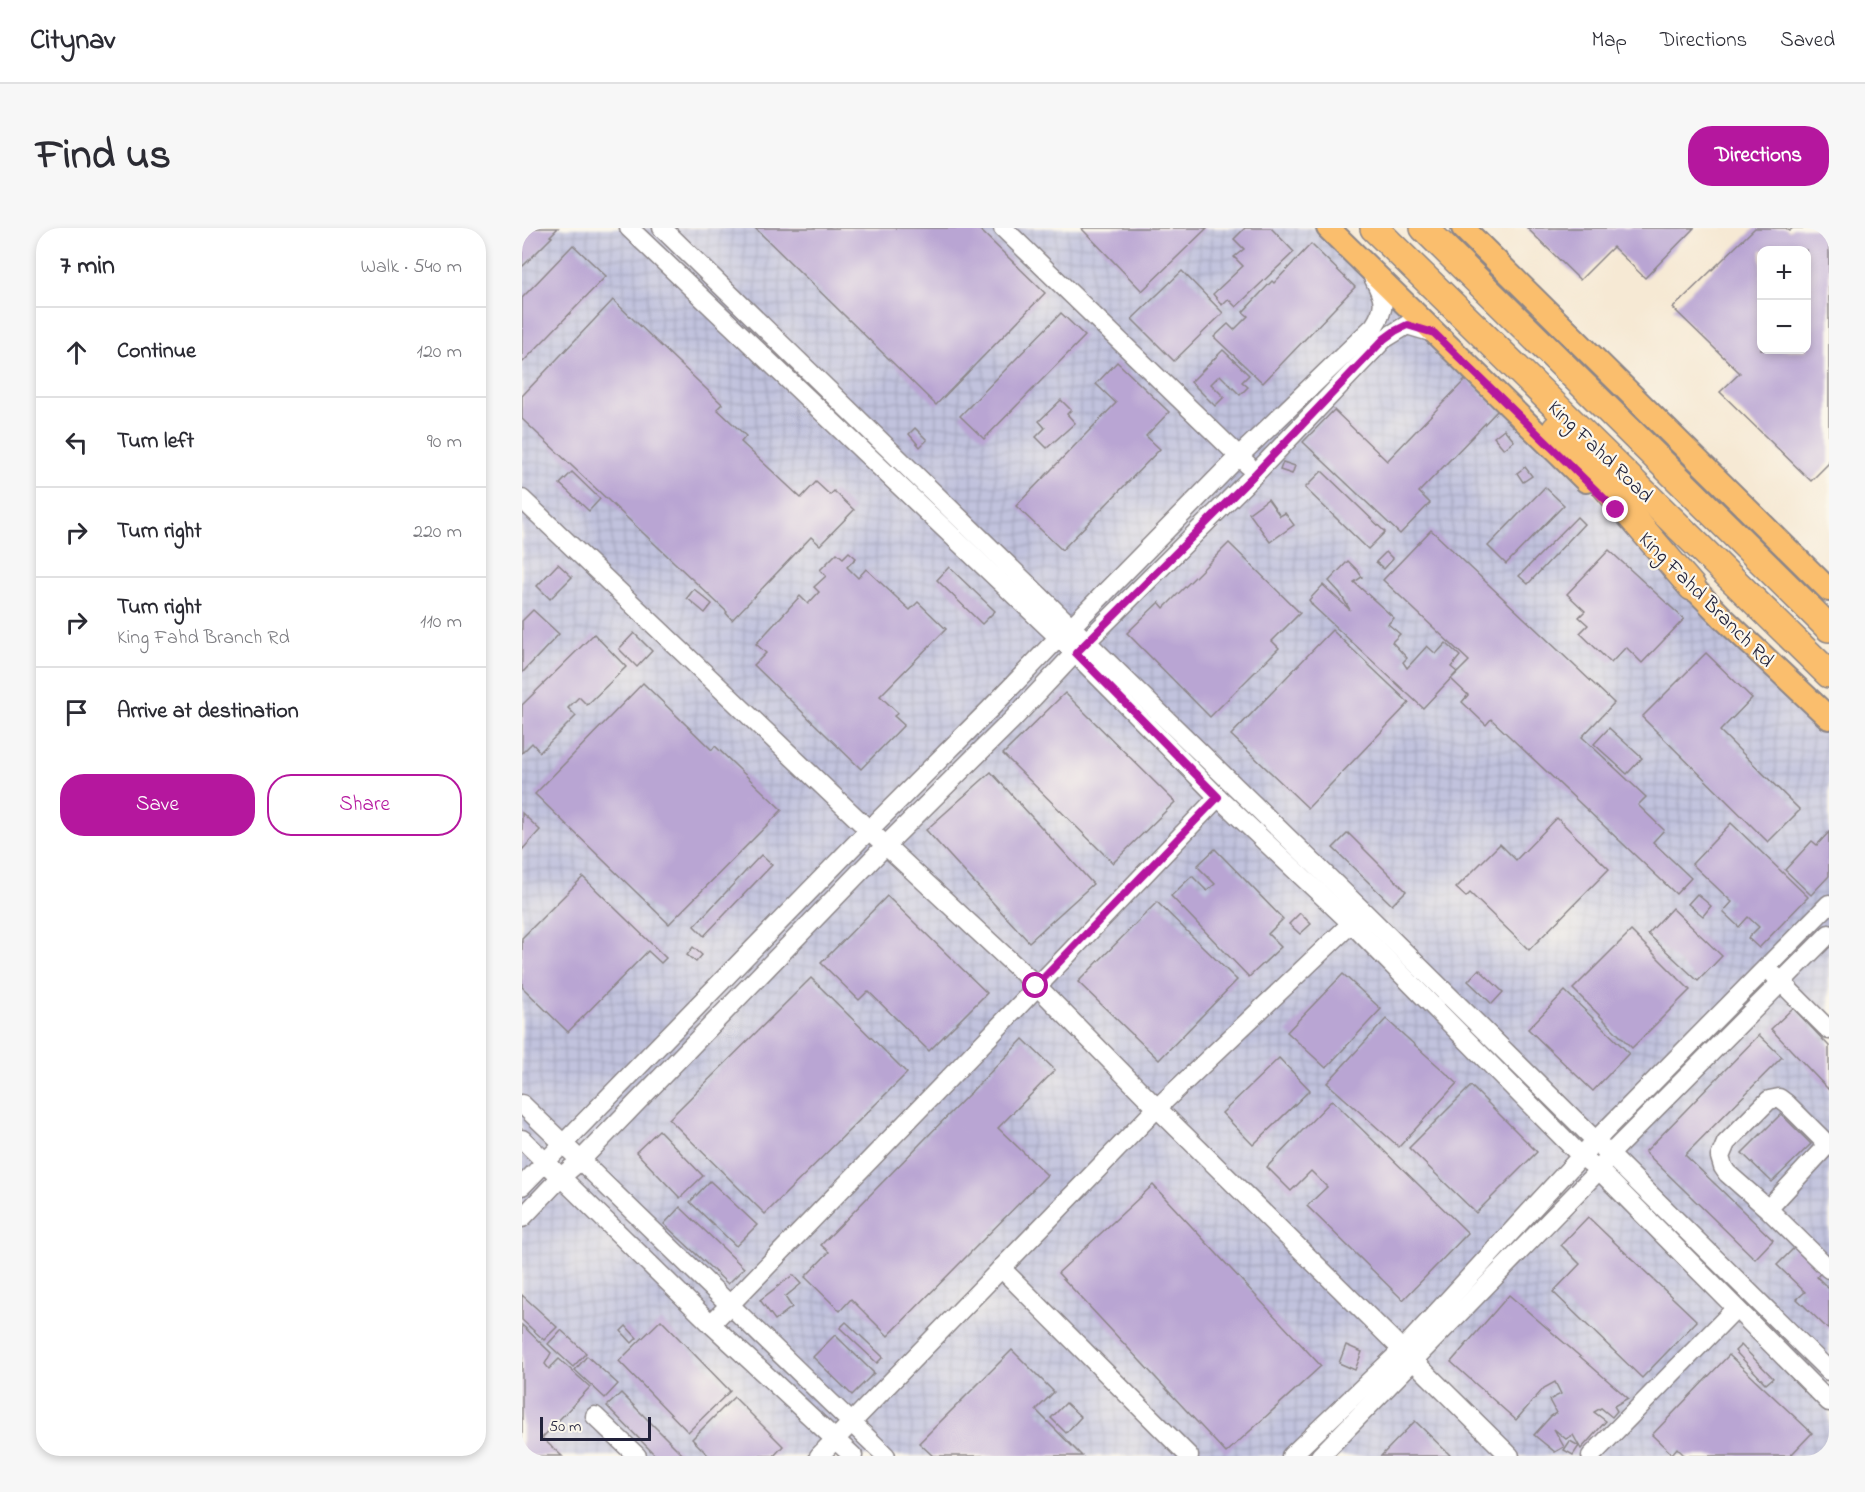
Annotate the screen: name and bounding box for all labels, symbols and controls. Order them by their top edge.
text: Citynav [30,21,115,62]
text: Map [1591,26,1627,56]
text: Directions [1660,26,1747,56]
text: Saved [1780,26,1835,56]
text: Find us [36,126,171,187]
button: Directions [1688,126,1829,186]
map controls [1757,246,1811,354]
button: + [1757,246,1811,300]
text: 7 min [60,248,115,286]
text: Walk · 540 m [360,253,462,282]
button: − [1757,300,1811,354]
icon: ahead [60,336,93,369]
text: Continue [117,336,196,368]
text: 120 m [417,338,462,367]
street label: King Fahd Road [1539,394,1659,512]
icon: left [60,426,93,459]
text: Turn left [117,426,194,458]
text: 90 m [427,428,462,457]
route end [1602,496,1628,522]
icon: right [60,516,93,549]
text: Turn right [117,516,202,548]
text: 220 m [413,518,462,547]
street label: King Fahd Branch Rd [1629,526,1780,677]
text: Turn right [117,592,202,624]
icon: right [60,606,93,639]
text: 110 m [420,608,462,637]
text: King Fahd Branch Rd [117,624,290,653]
icon: arrive [60,696,93,729]
text: Arrive at destination [117,696,299,728]
button: Save [60,774,255,836]
button: Share [267,774,462,836]
route start [1022,972,1048,998]
scale bar [540,1414,651,1442]
text: 50 m [549,1415,581,1439]

